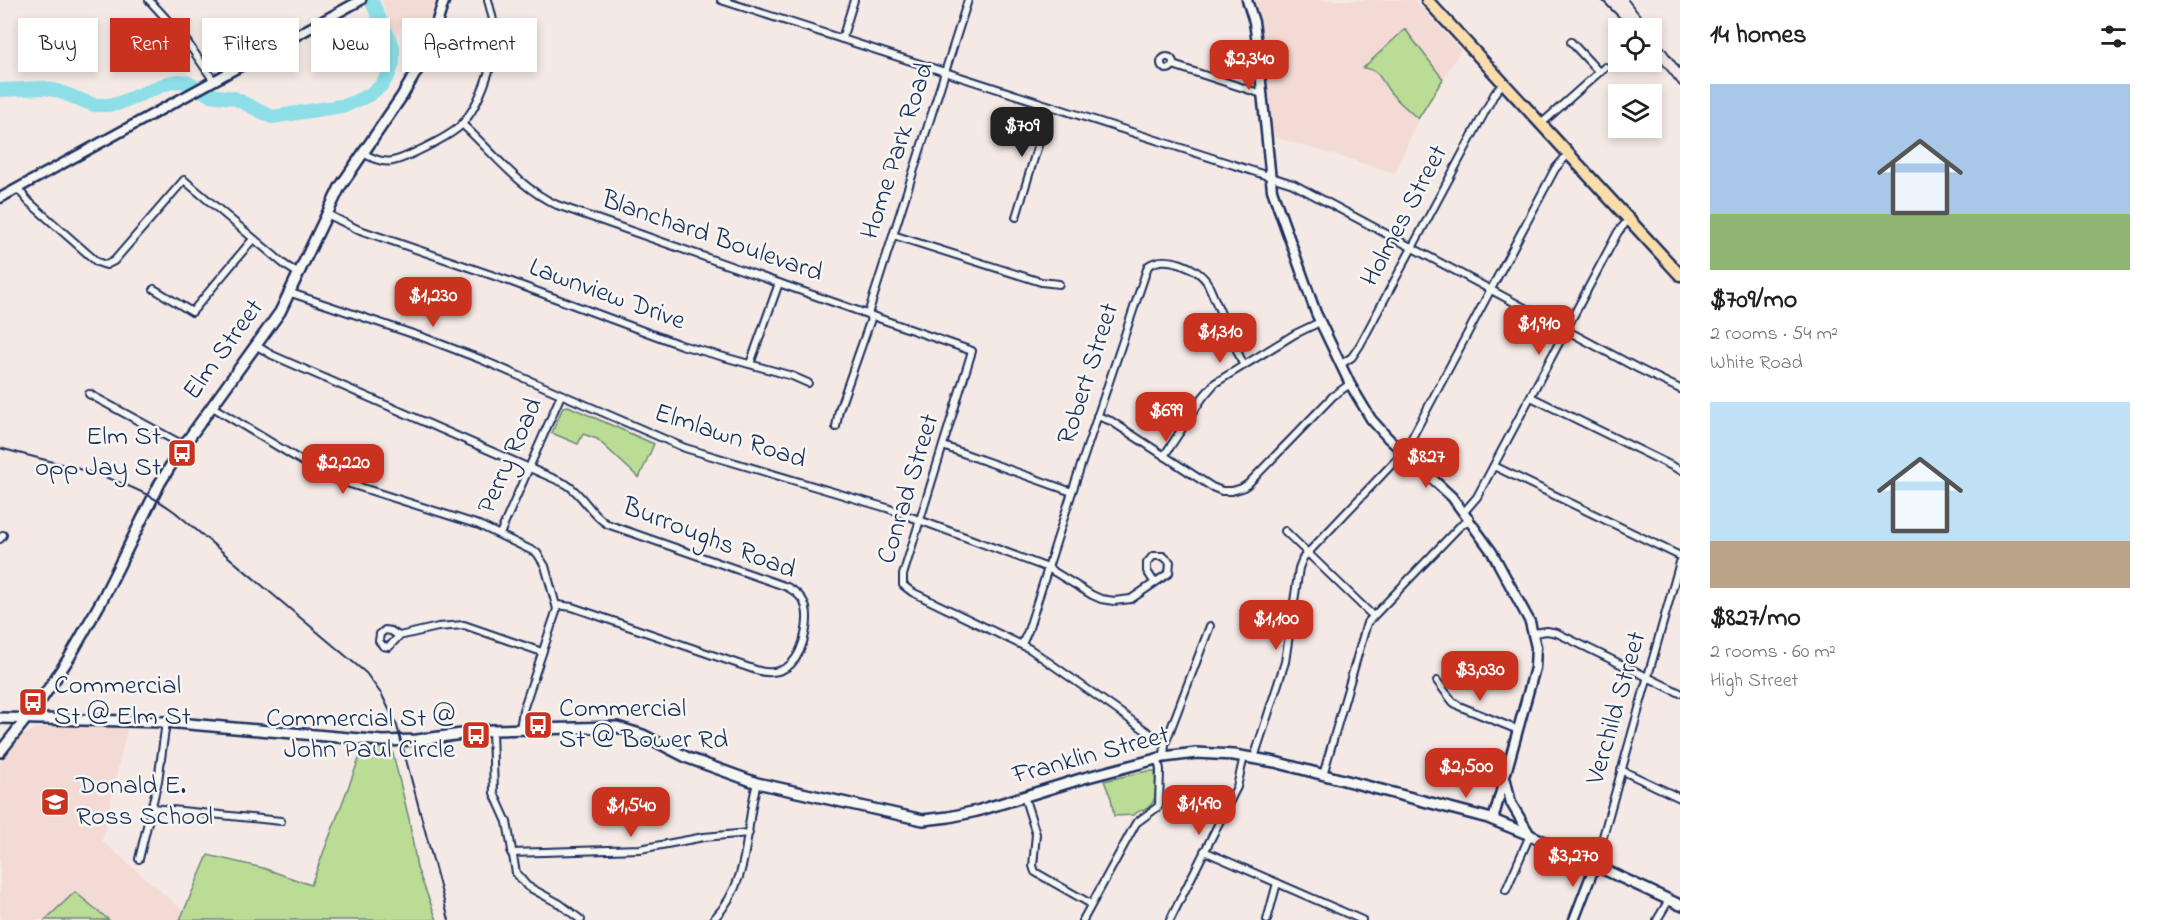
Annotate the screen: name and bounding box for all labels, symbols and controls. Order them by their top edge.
text: 14 homes [1710,17,1806,55]
chip: Buy [18,18,98,72]
chip: Rent [110,18,190,72]
chip: Filters [202,18,299,72]
chip: New [311,18,390,72]
chip: Apartment [402,18,537,72]
map controls [1608,18,1662,138]
button: locate [1608,18,1662,72]
icon: filters [2097,20,2130,53]
pin: $2,340 [1200,40,1298,91]
text: $2,340 [1224,45,1274,74]
street label: Home Park Road [851,58,945,244]
button: layers [1608,84,1662,138]
pin: $709 [986,107,1058,158]
text: $709 [1005,112,1040,141]
icon: home [1866,123,1974,231]
street label: Holmes Street [1351,138,1459,294]
street label: Blanchard Boulevard [595,181,828,293]
street label: Lawnview Drive [523,249,691,342]
pin: $1,230 [384,277,482,328]
text: $1,230 [409,282,457,311]
text: $709/mo [1710,282,1797,320]
street label: Elm Street [174,291,274,409]
street label: Robert Street [1048,298,1130,450]
pin: $1,910 [1490,305,1588,356]
text: $1,910 [1518,310,1560,339]
pin: $1,310 [1171,313,1269,364]
text: $1,310 [1197,318,1243,347]
text: 2 rooms · 54 m² [1710,320,1838,349]
text: White Road [1710,349,1803,378]
street label: Perry Road [468,392,554,520]
pin: $699 [1130,392,1202,443]
street label: Elmlawn Road [649,394,811,480]
text: $699 [1150,397,1182,426]
street label: Conrad Street [868,409,950,569]
place label: Elm St opp Jay St [35,418,161,488]
bus stop icon: Elm St opp Jay St [166,437,198,469]
pin: $827 [1390,438,1462,489]
icon: home [1866,441,1974,549]
text: $827 [1407,443,1445,472]
pin: $2,220 [294,444,392,495]
text: $2,220 [316,449,370,478]
street label: Burroughs Road [616,488,801,590]
pin: $1,100 [1227,600,1325,651]
text: $827/mo [1710,600,1801,638]
text: $1,100 [1253,605,1299,634]
street label: Verchild Street [1576,627,1657,790]
text: 2 rooms · 60 m² [1710,638,1836,667]
pin: $3,030 [1431,651,1529,702]
text: $3,030 [1455,656,1505,685]
place label: Commercial St @ Elm St [54,667,191,737]
text: High Street [1710,667,1798,696]
bus stop icon: Commercial St @ Elm St [17,686,49,718]
place label: Commercial St @ Bower Rd [559,690,728,760]
place label: Commercial St @ John Paul Circle [266,700,456,770]
bus stop icon: Commercial St @ Bower Rd [522,709,554,741]
street label: Franklin Street [1007,716,1174,796]
bus stop icon: Commercial St @ John Paul Circle [460,719,492,751]
pin: $2,500 [1417,748,1515,799]
text: $2,500 [1439,753,1493,782]
place label: Donald E. Ross School [75,767,213,837]
pin: $1,490 [1150,785,1248,836]
school or university icon: Donald E. Ross School [39,786,71,818]
pin: $1,540 [582,787,680,838]
text: $1,490 [1177,790,1221,819]
text: $1,540 [606,792,656,821]
pin: $3,270 [1524,837,1622,888]
text: $3,270 [1548,842,1598,871]

